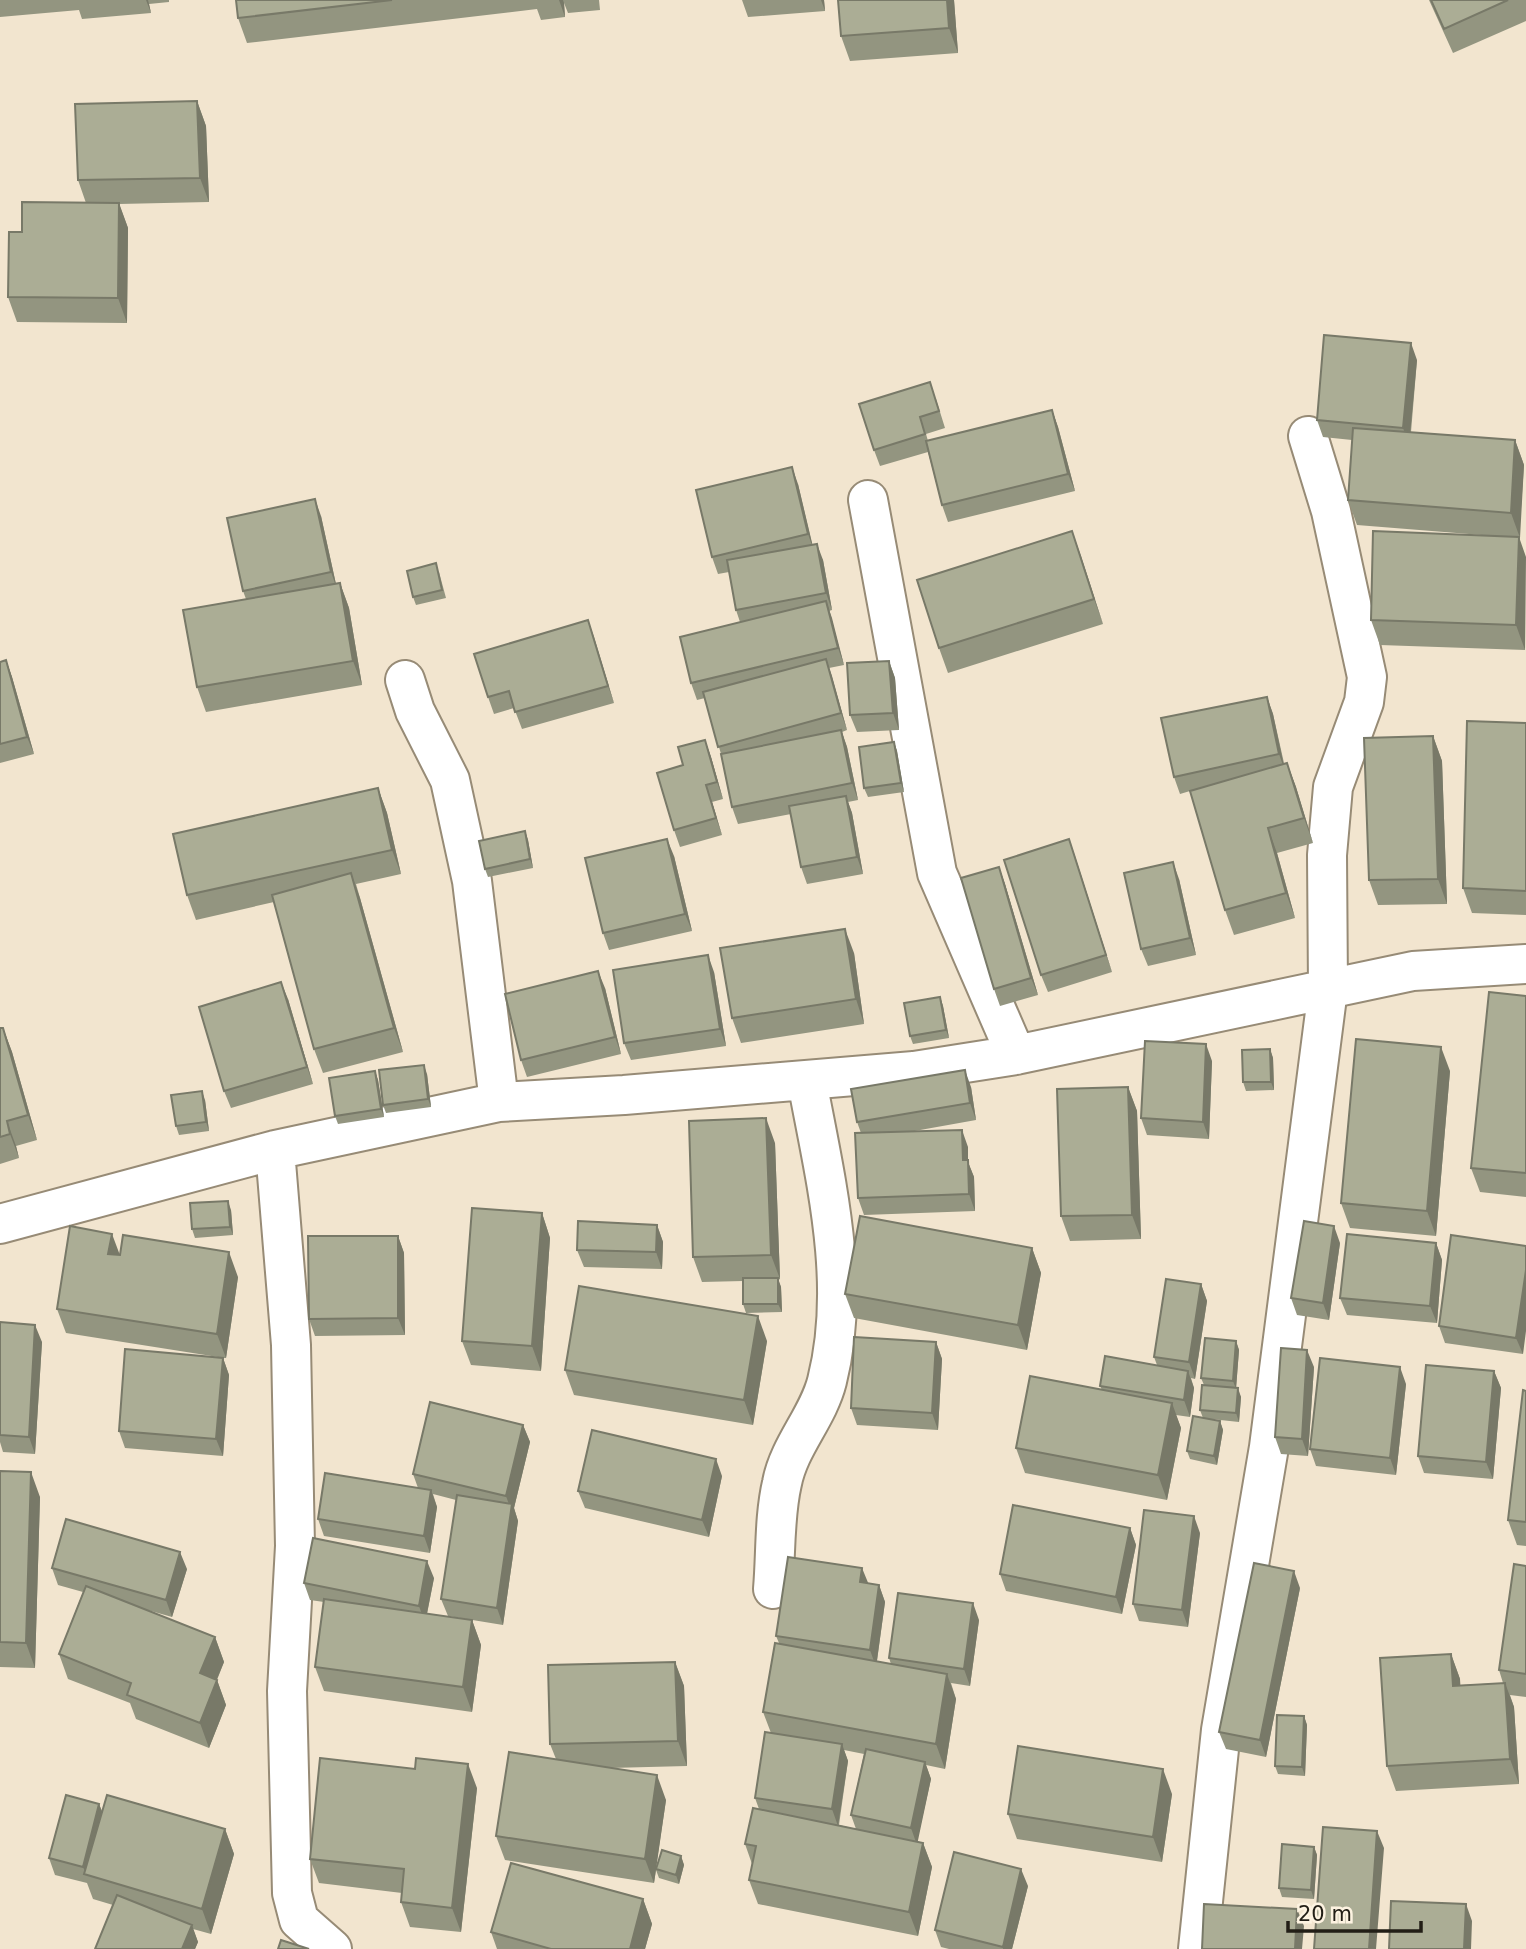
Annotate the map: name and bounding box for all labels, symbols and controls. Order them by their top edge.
scale bar [1288,1890,1421,1934]
text: 20 m [1298,1902,1352,1926]

